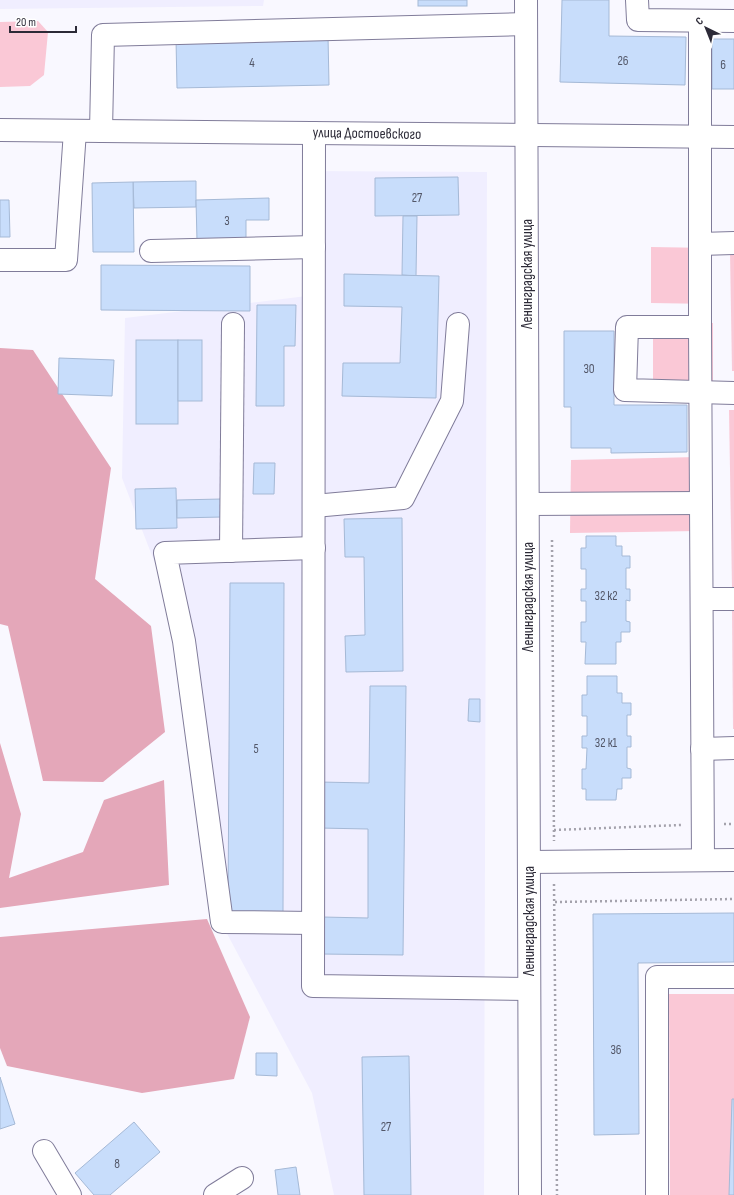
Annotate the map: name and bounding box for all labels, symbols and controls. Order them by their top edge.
scale bar [10,8,76,34]
north arrow [686,8,726,48]
text: С [693,14,706,28]
text: 20 m [16,15,36,30]
house number: 26 [617,53,629,69]
house number: 4 [249,55,255,71]
house number: 6 [720,57,726,73]
street label: улица Достоевского [313,123,421,144]
house number: 27 [412,190,423,206]
house number: 3 [224,213,230,229]
street label: Ленинградская улица [518,219,537,330]
house number: 30 [583,361,595,377]
street label: Ленинградская улица [519,542,538,653]
house number: 32 к2 [594,588,618,604]
house number: 32 к1 [595,735,618,751]
house number: 5 [253,741,259,757]
street label: Ленинградская улица [520,866,539,977]
house number: 36 [610,1042,622,1058]
house number: 27 [381,1119,392,1135]
house number: 8 [114,1156,120,1172]

